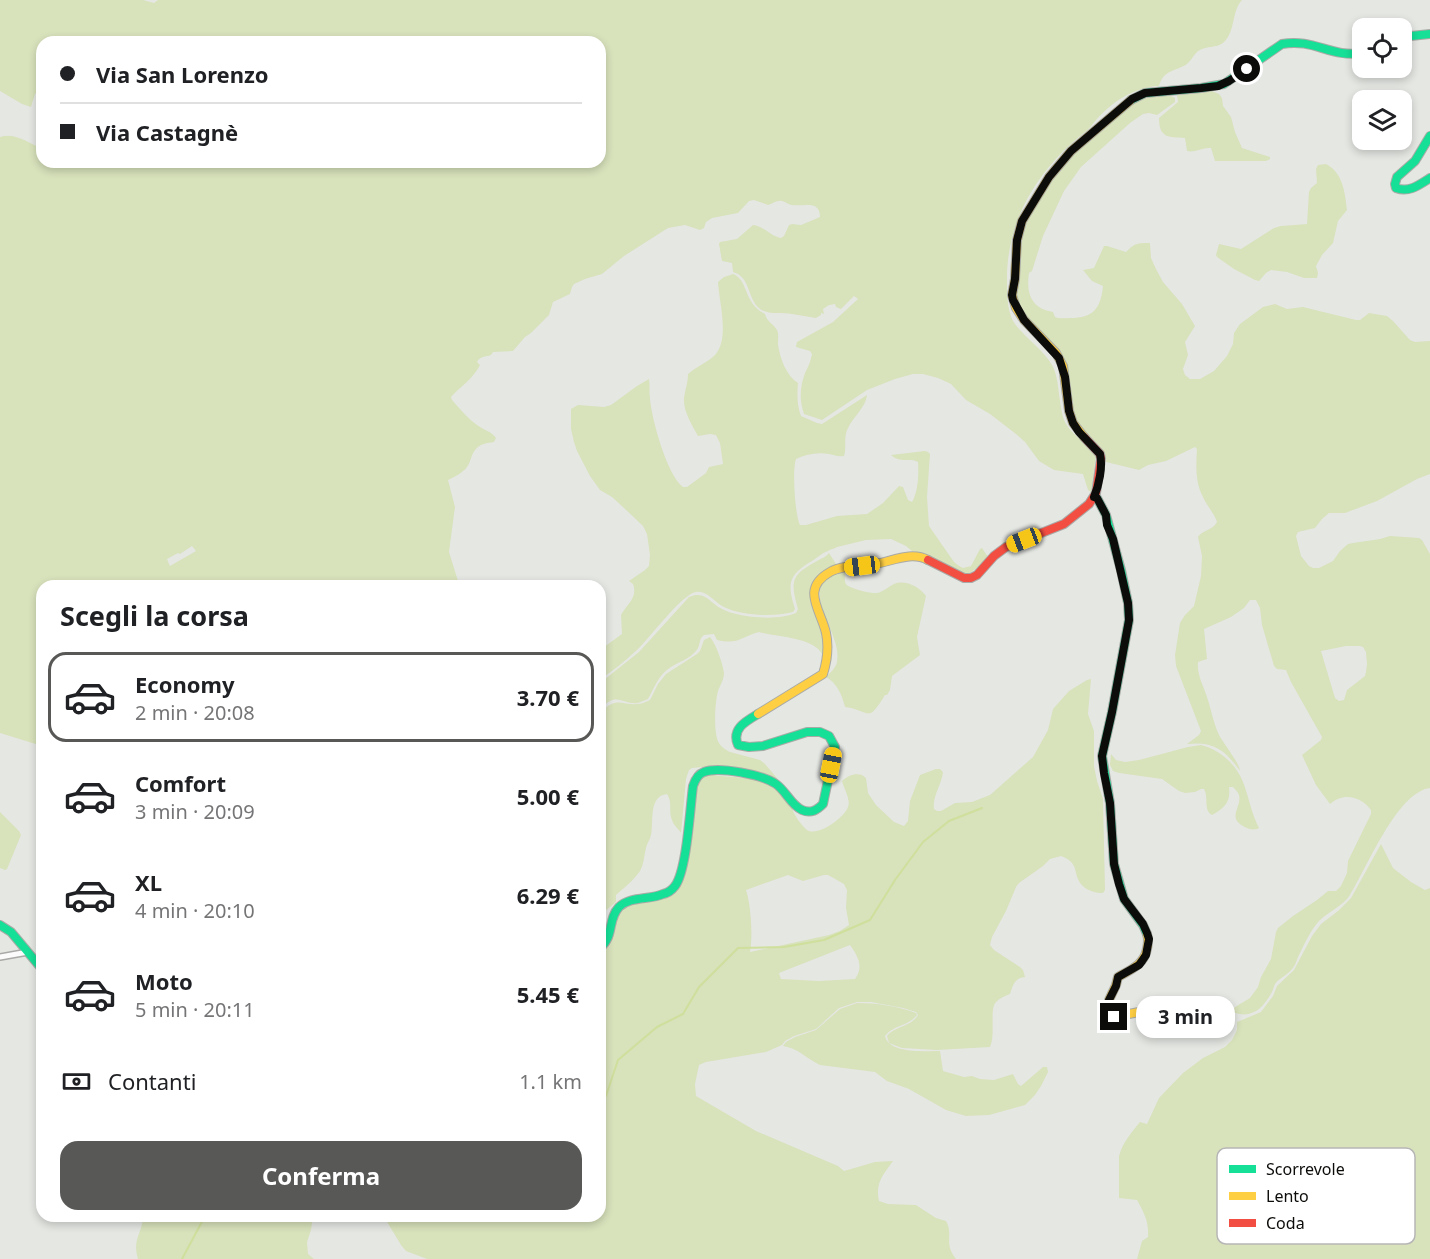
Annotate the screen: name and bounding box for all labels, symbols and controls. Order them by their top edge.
map controls [1352,18,1412,150]
button: locate [1352,18,1412,78]
route start [1233,55,1260,82]
text: Via San Lorenzo [96,59,269,89]
button: layers [1352,90,1412,150]
text: Via Castagnè [96,117,238,147]
car [1004,525,1044,555]
car [843,555,881,577]
text: Scegli la corsa [60,597,249,634]
text: Economy [135,669,234,699]
icon: car [63,670,117,724]
text: 3.70 € [517,682,579,712]
text: 2 min · 20:08 [135,699,255,726]
car [819,746,843,784]
text: Comfort [135,768,226,798]
icon: car [63,769,117,823]
text: 5.00 € [517,781,579,811]
text: 3 min · 20:09 [135,798,255,825]
text: XL [135,867,162,897]
icon: car [63,868,117,922]
text: 6.29 € [517,880,579,910]
text: 4 min · 20:10 [135,897,255,924]
text: Moto [135,966,193,996]
icon: car [63,967,117,1021]
text: 5.45 € [517,979,579,1009]
text: 5 min · 20:11 [135,996,255,1023]
callout: 3 min [1135,996,1234,1038]
route end [1100,1003,1127,1030]
text: 3 min [1158,1003,1213,1030]
icon: cash [60,1065,93,1098]
text: Contanti [108,1066,196,1096]
text: 1.1 km [519,1068,582,1095]
button: Conferma [60,1141,582,1210]
legend [1217,1148,1415,1244]
text: Scorrevole [1266,1158,1345,1180]
text: Lento [1266,1185,1309,1207]
text: Coda [1266,1212,1305,1234]

